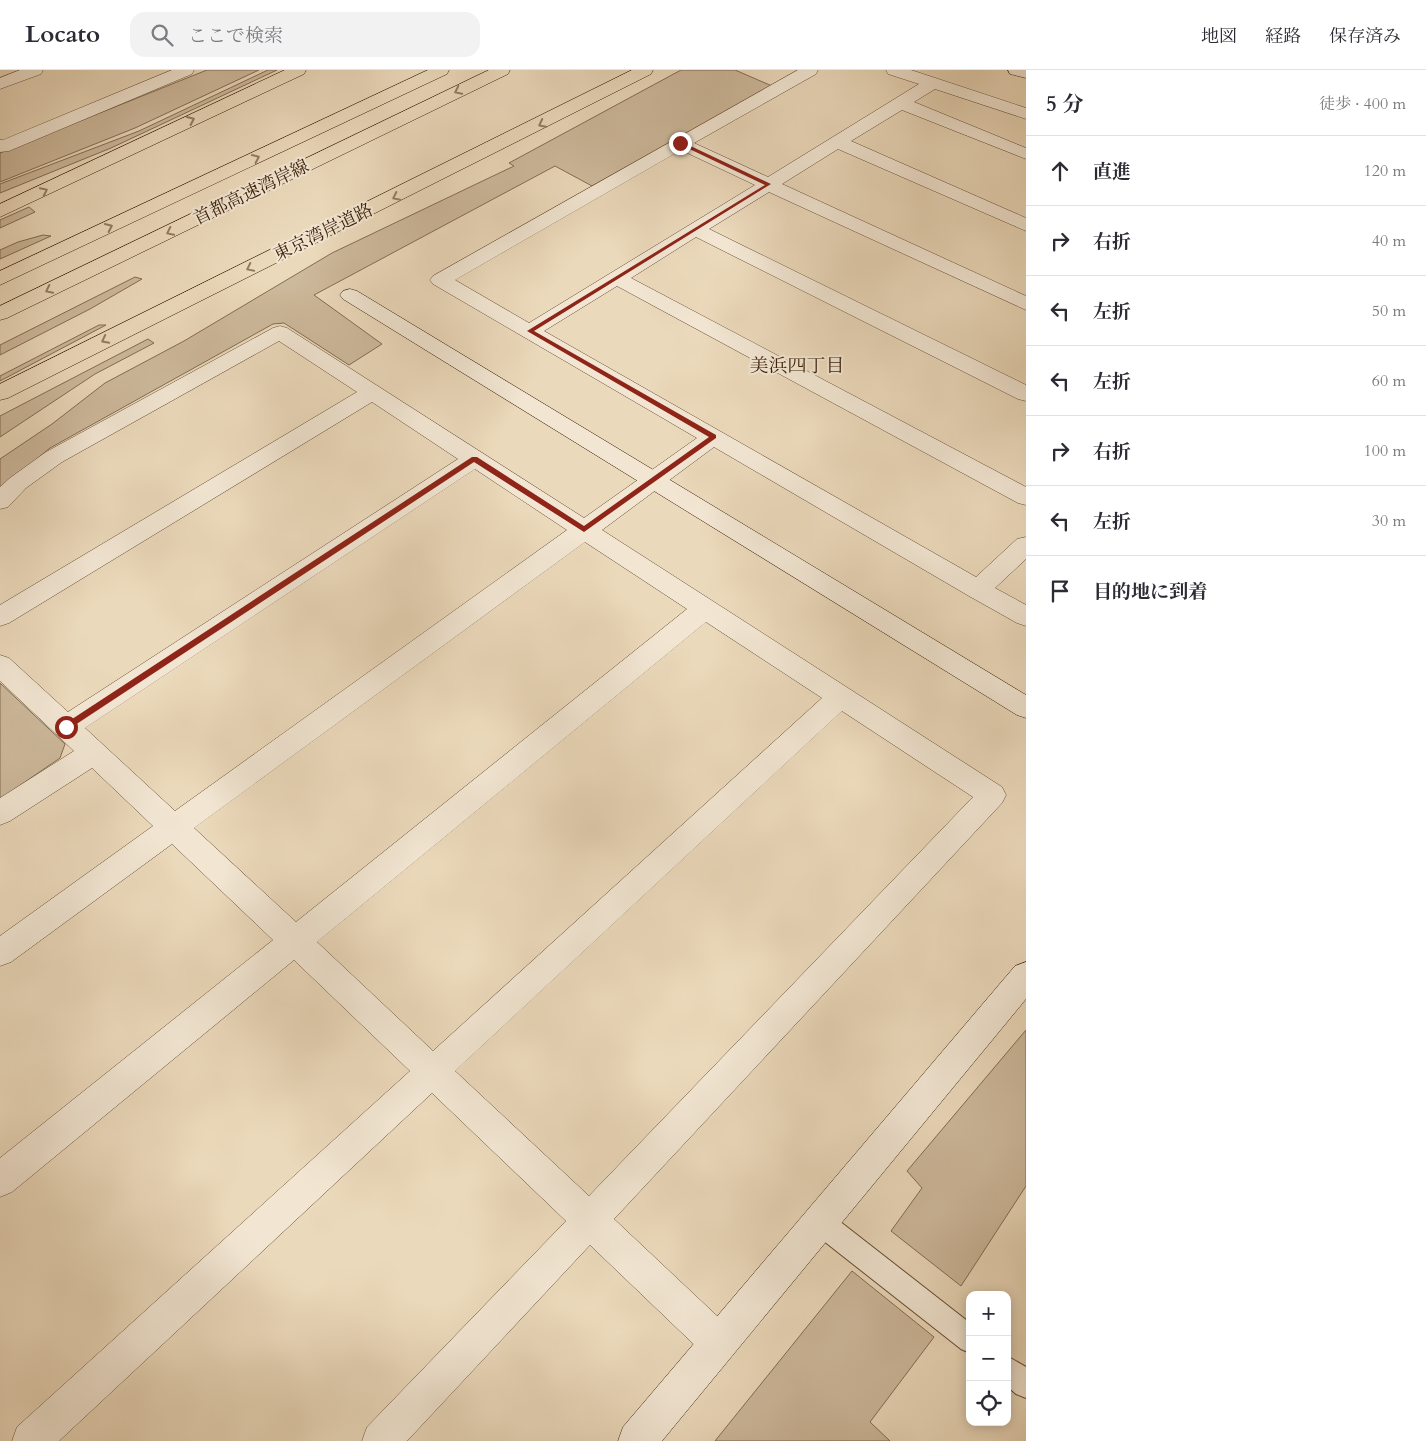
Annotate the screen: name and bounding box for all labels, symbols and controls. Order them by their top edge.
search box [130,12,480,57]
text: Locato [25,18,100,51]
icon: search [148,21,176,49]
text: ここで検索 [188,23,283,49]
text: 地図 [1201,24,1237,49]
text: 経路 [1265,24,1301,49]
text: 保存済み [1329,24,1401,49]
one-way arrow [454,85,463,96]
text: 5 分 [1046,90,1083,119]
text: 徒歩 · 400 m [1319,93,1406,115]
one-way arrow [185,116,194,126]
one-way arrow [538,118,547,128]
route end [669,132,692,155]
one-way arrow [251,153,260,164]
street label: 首都高速湾岸線 [189,154,313,231]
icon: ahead [1046,157,1074,185]
text: 直進 [1093,159,1131,185]
text: 120 m [1364,160,1406,182]
one-way arrow [39,186,48,197]
one-way arrow [393,191,402,201]
street label: 東京湾岸道路 [269,198,377,267]
one-way arrow [104,223,113,233]
one-way arrow [166,225,175,236]
icon: right [1046,227,1074,255]
text: 右折 [1093,229,1131,255]
text: 40 m [1372,230,1406,252]
one-way arrow [246,262,255,272]
one-way arrow [45,284,54,295]
icon: left [1046,297,1074,325]
text: 左折 [1093,299,1131,325]
text: 50 m [1372,300,1406,322]
one-way arrow [101,334,110,344]
district label: 美浜四丁目 [749,353,845,379]
icon: left [1046,367,1074,395]
text: 左折 [1093,369,1131,395]
text: 60 m [1372,370,1406,392]
icon: right [1046,437,1074,465]
text: 右折 [1093,439,1131,465]
text: 100 m [1364,440,1406,462]
icon: left [1046,507,1074,535]
text: 左折 [1093,509,1131,535]
text: 30 m [1372,510,1406,532]
icon: arrive [1046,577,1074,605]
text: 目的地に到着 [1093,579,1207,605]
route start [55,716,78,739]
map controls [966,1291,1011,1426]
button: + [966,1291,1011,1336]
button: − [966,1336,1011,1381]
button: locate [966,1381,1011,1426]

